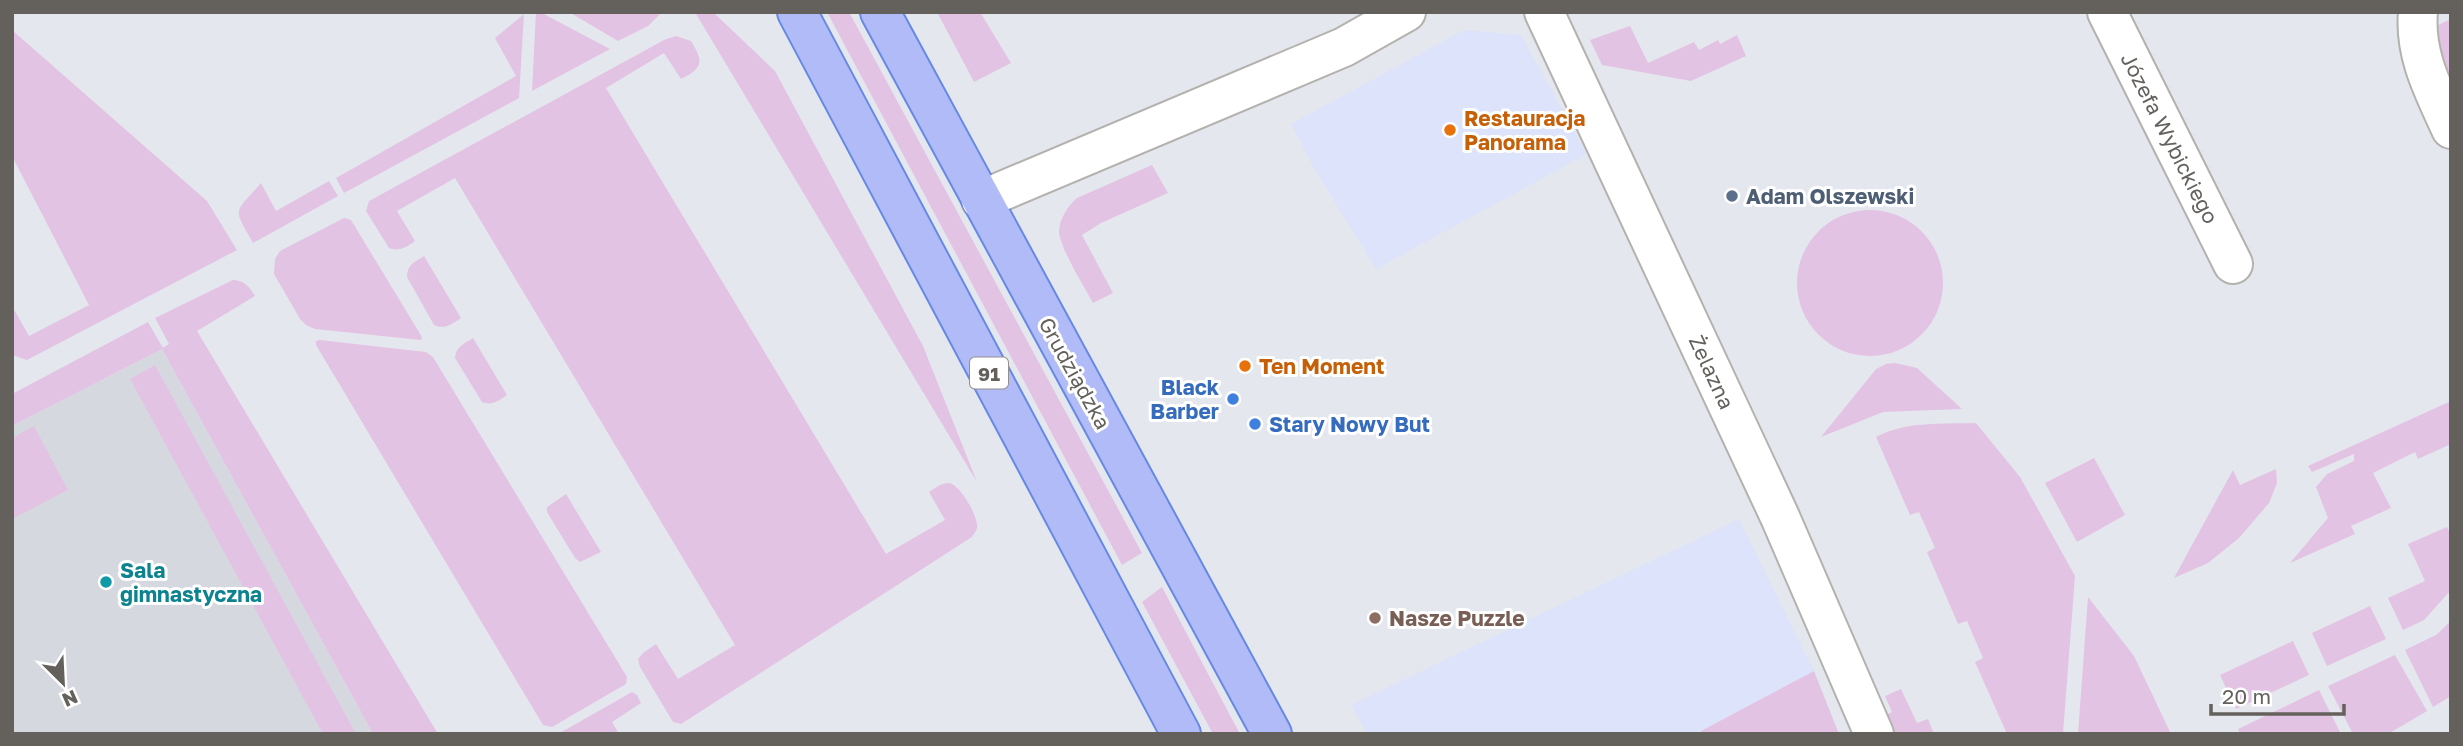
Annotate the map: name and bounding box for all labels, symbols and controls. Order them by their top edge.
street label: Józefa Wybickiego [2116,48,2224,228]
place label: Restauracja Panorama [1464,105,1585,155]
marker: Restauracja Panorama [1442,122,1458,138]
place label: Adam Olszewski [1746,183,1914,209]
marker: Adam Olszewski [1724,188,1740,204]
street label: Grudziądzka [1034,312,1116,434]
street label: Żelazna [1684,331,1740,413]
place label: Ten Moment [1259,353,1384,379]
road number: 91 [970,358,1008,388]
marker: Ten Moment [1237,358,1253,374]
place label: Black Barber [1150,374,1219,424]
marker: Black Barber [1225,391,1241,407]
place label: Stary Nowy But [1269,411,1430,437]
marker: Stary Nowy But [1247,416,1263,432]
place label: Sala gimnastyczna [120,557,262,607]
marker: Sala gimnastyczna [98,574,114,590]
place label: Nasze Puzzle [1389,605,1525,631]
marker: Nasze Puzzle [1367,610,1383,626]
north arrow [28,648,98,718]
scale bar [2211,672,2344,716]
text: 20 m [2222,683,2271,709]
text: N [59,686,81,712]

